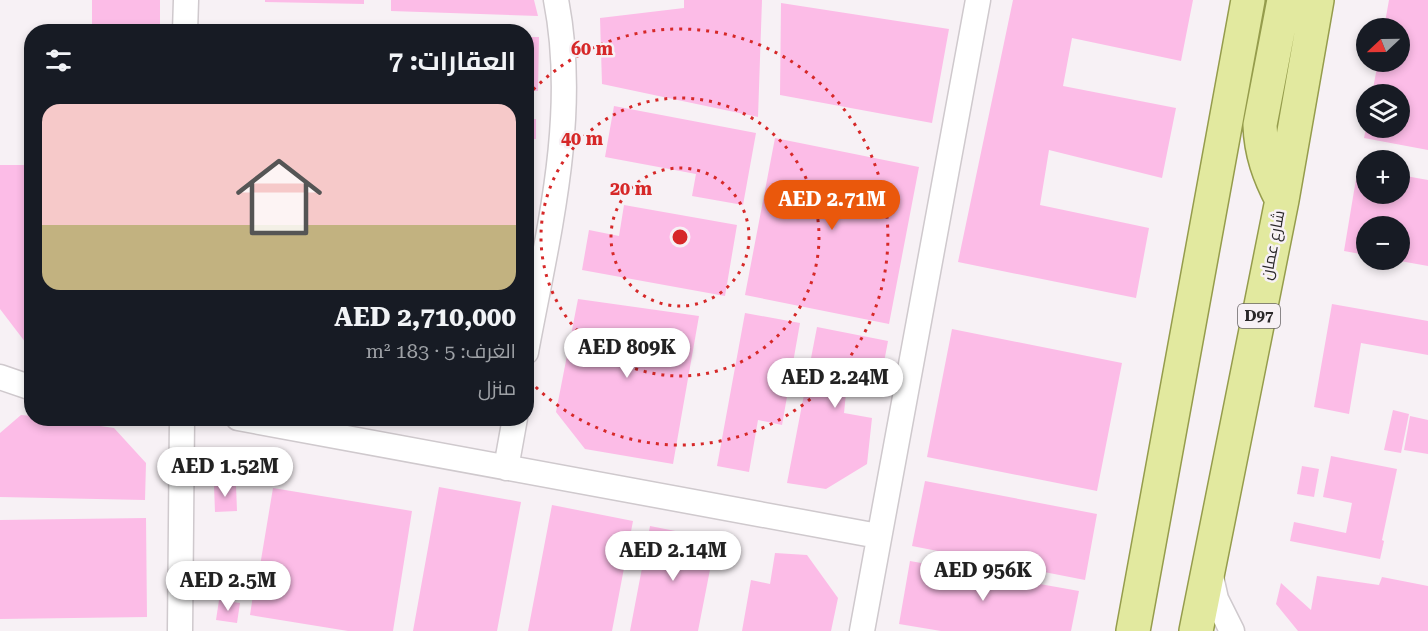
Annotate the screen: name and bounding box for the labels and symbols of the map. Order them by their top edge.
north arrow [1356,18,1410,72]
text: 60 m [571,38,614,59]
text: 40 m [561,128,604,149]
text: 20 m [610,178,653,199]
pin: AED 2.71M [763,180,901,231]
street label: شارع عمان [1256,209,1291,282]
centre of rings [670,227,690,247]
road number: D97 [1238,304,1280,328]
pin: AED 809K [565,328,689,379]
pin: AED 2.24M [766,358,904,409]
pin: AED 1.52M [156,447,294,498]
pin: AED 2.14M [604,531,742,582]
pin: AED 956K [921,551,1045,602]
pin: AED 2.5M [166,561,290,612]

